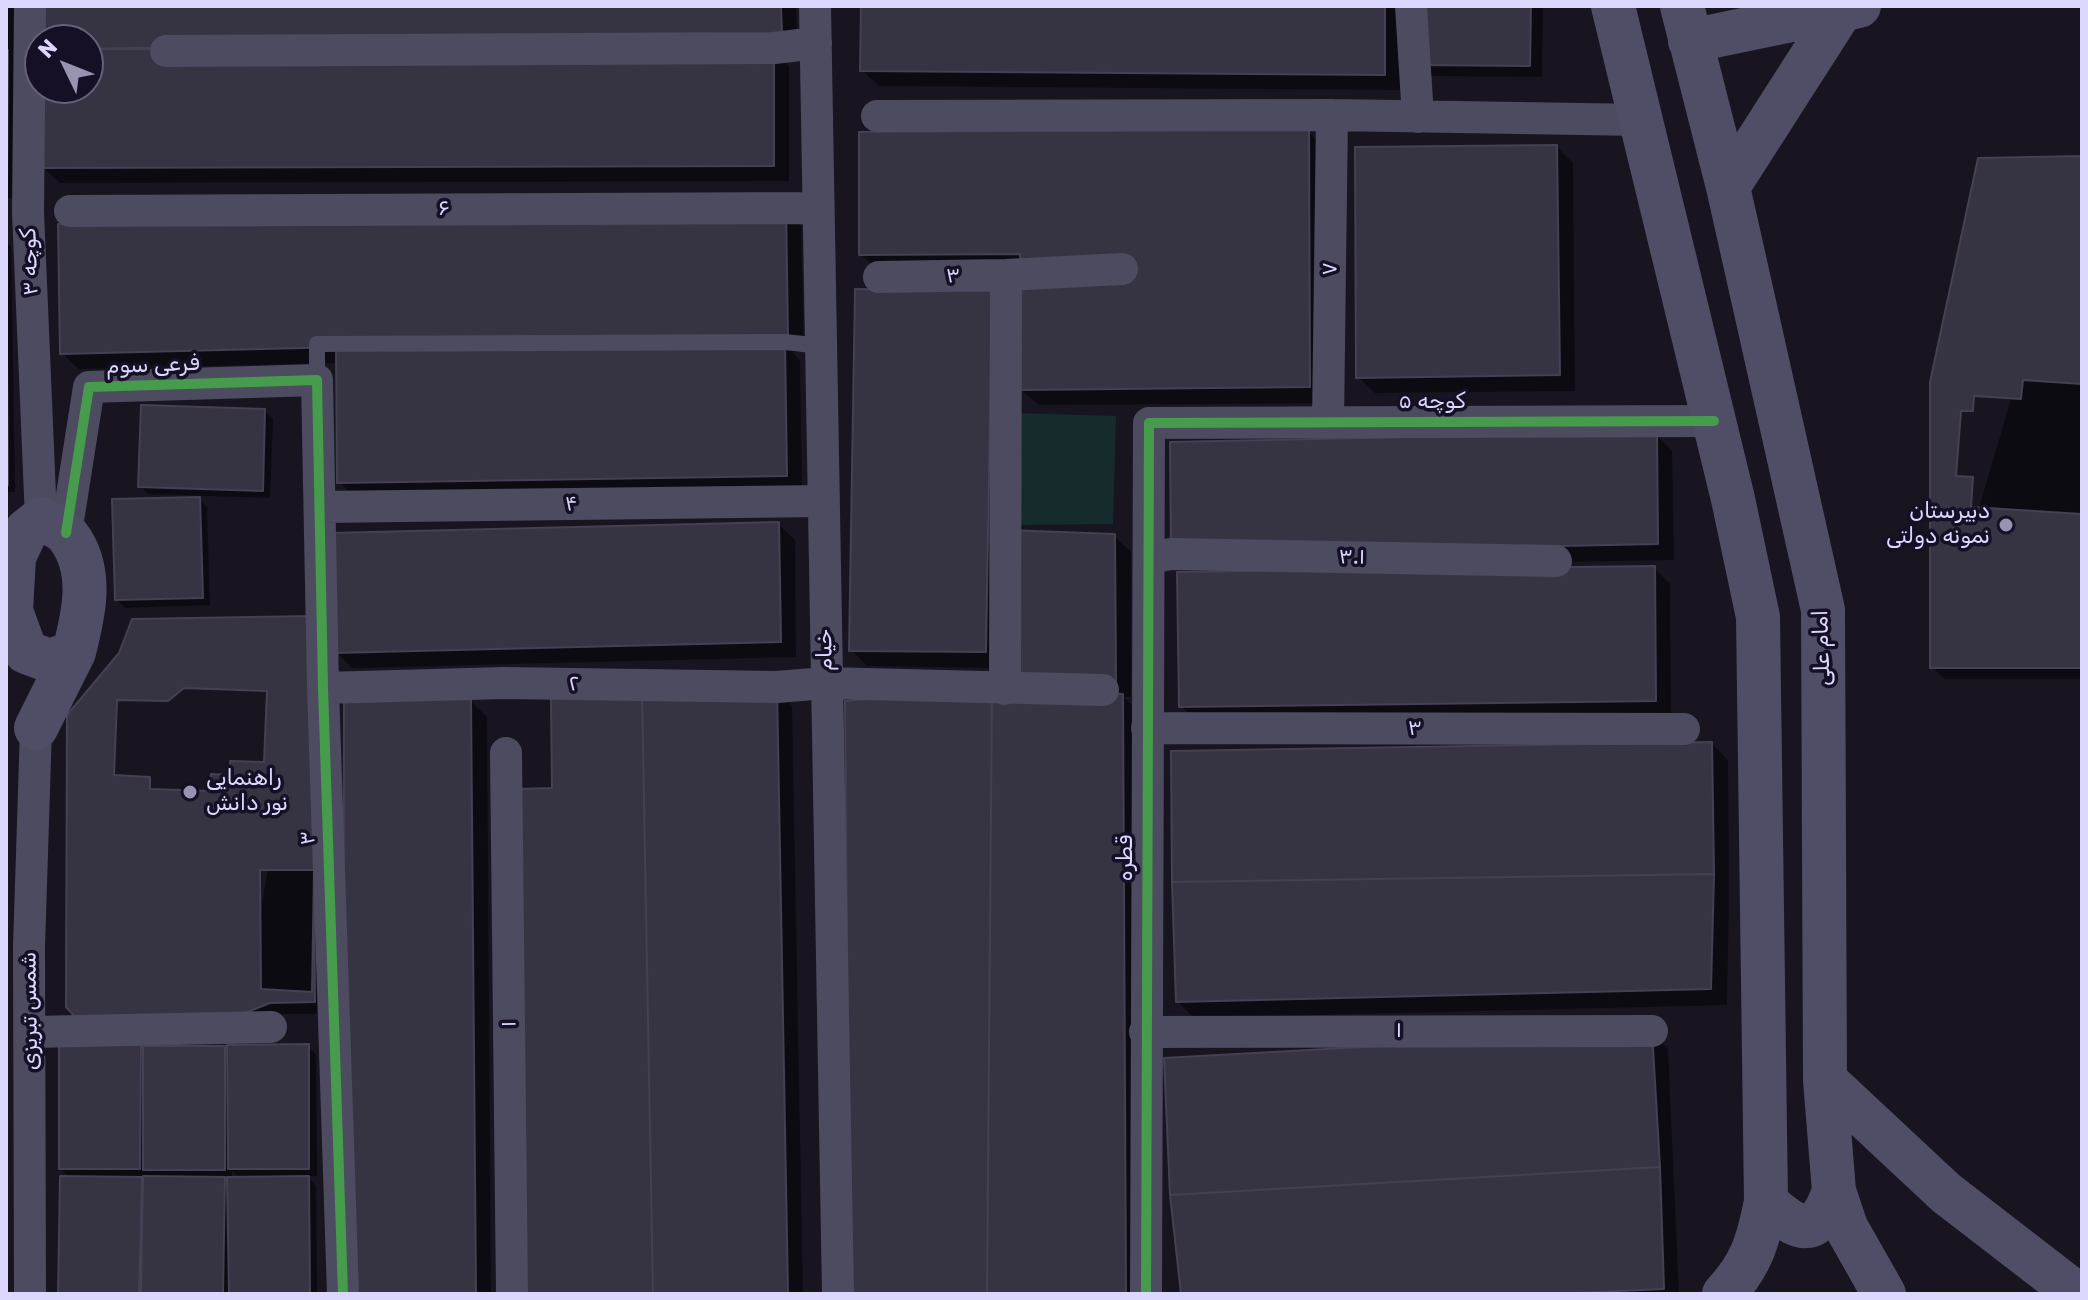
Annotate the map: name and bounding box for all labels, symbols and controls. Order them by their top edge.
north arrow [24,24,104,104]
text: N [32,34,63,64]
street label: ۶ [438,196,450,222]
street label: کوچه ۳ [16,228,44,296]
street label: ۷ [1317,262,1343,276]
street label: ۳ [946,263,960,289]
street label: فرعی سوم [106,350,200,380]
street label: کوچه ۵ [1398,389,1466,415]
street label: ۴ [565,491,577,517]
place label: دبیرستان نمونه دولتی [1886,499,1990,550]
marker: دبیرستان نمونه دولتی [1997,516,2015,534]
street label: ۳.۱ [1338,544,1366,570]
street label: امام علی [1807,609,1837,687]
street label: خیام [811,629,839,671]
street label: ۲ [568,671,580,697]
street label: ۳ [1408,716,1422,742]
place label: راهنمایی نور دانش [206,766,288,818]
marker: راهنمایی نور دانش [181,783,199,801]
street label: ۳ [295,830,321,846]
street label: قطره [1113,835,1139,881]
street label: شمس تبریزی [16,951,44,1071]
street label: ۱ [1396,1018,1402,1044]
street label: ۱ [496,1020,522,1028]

